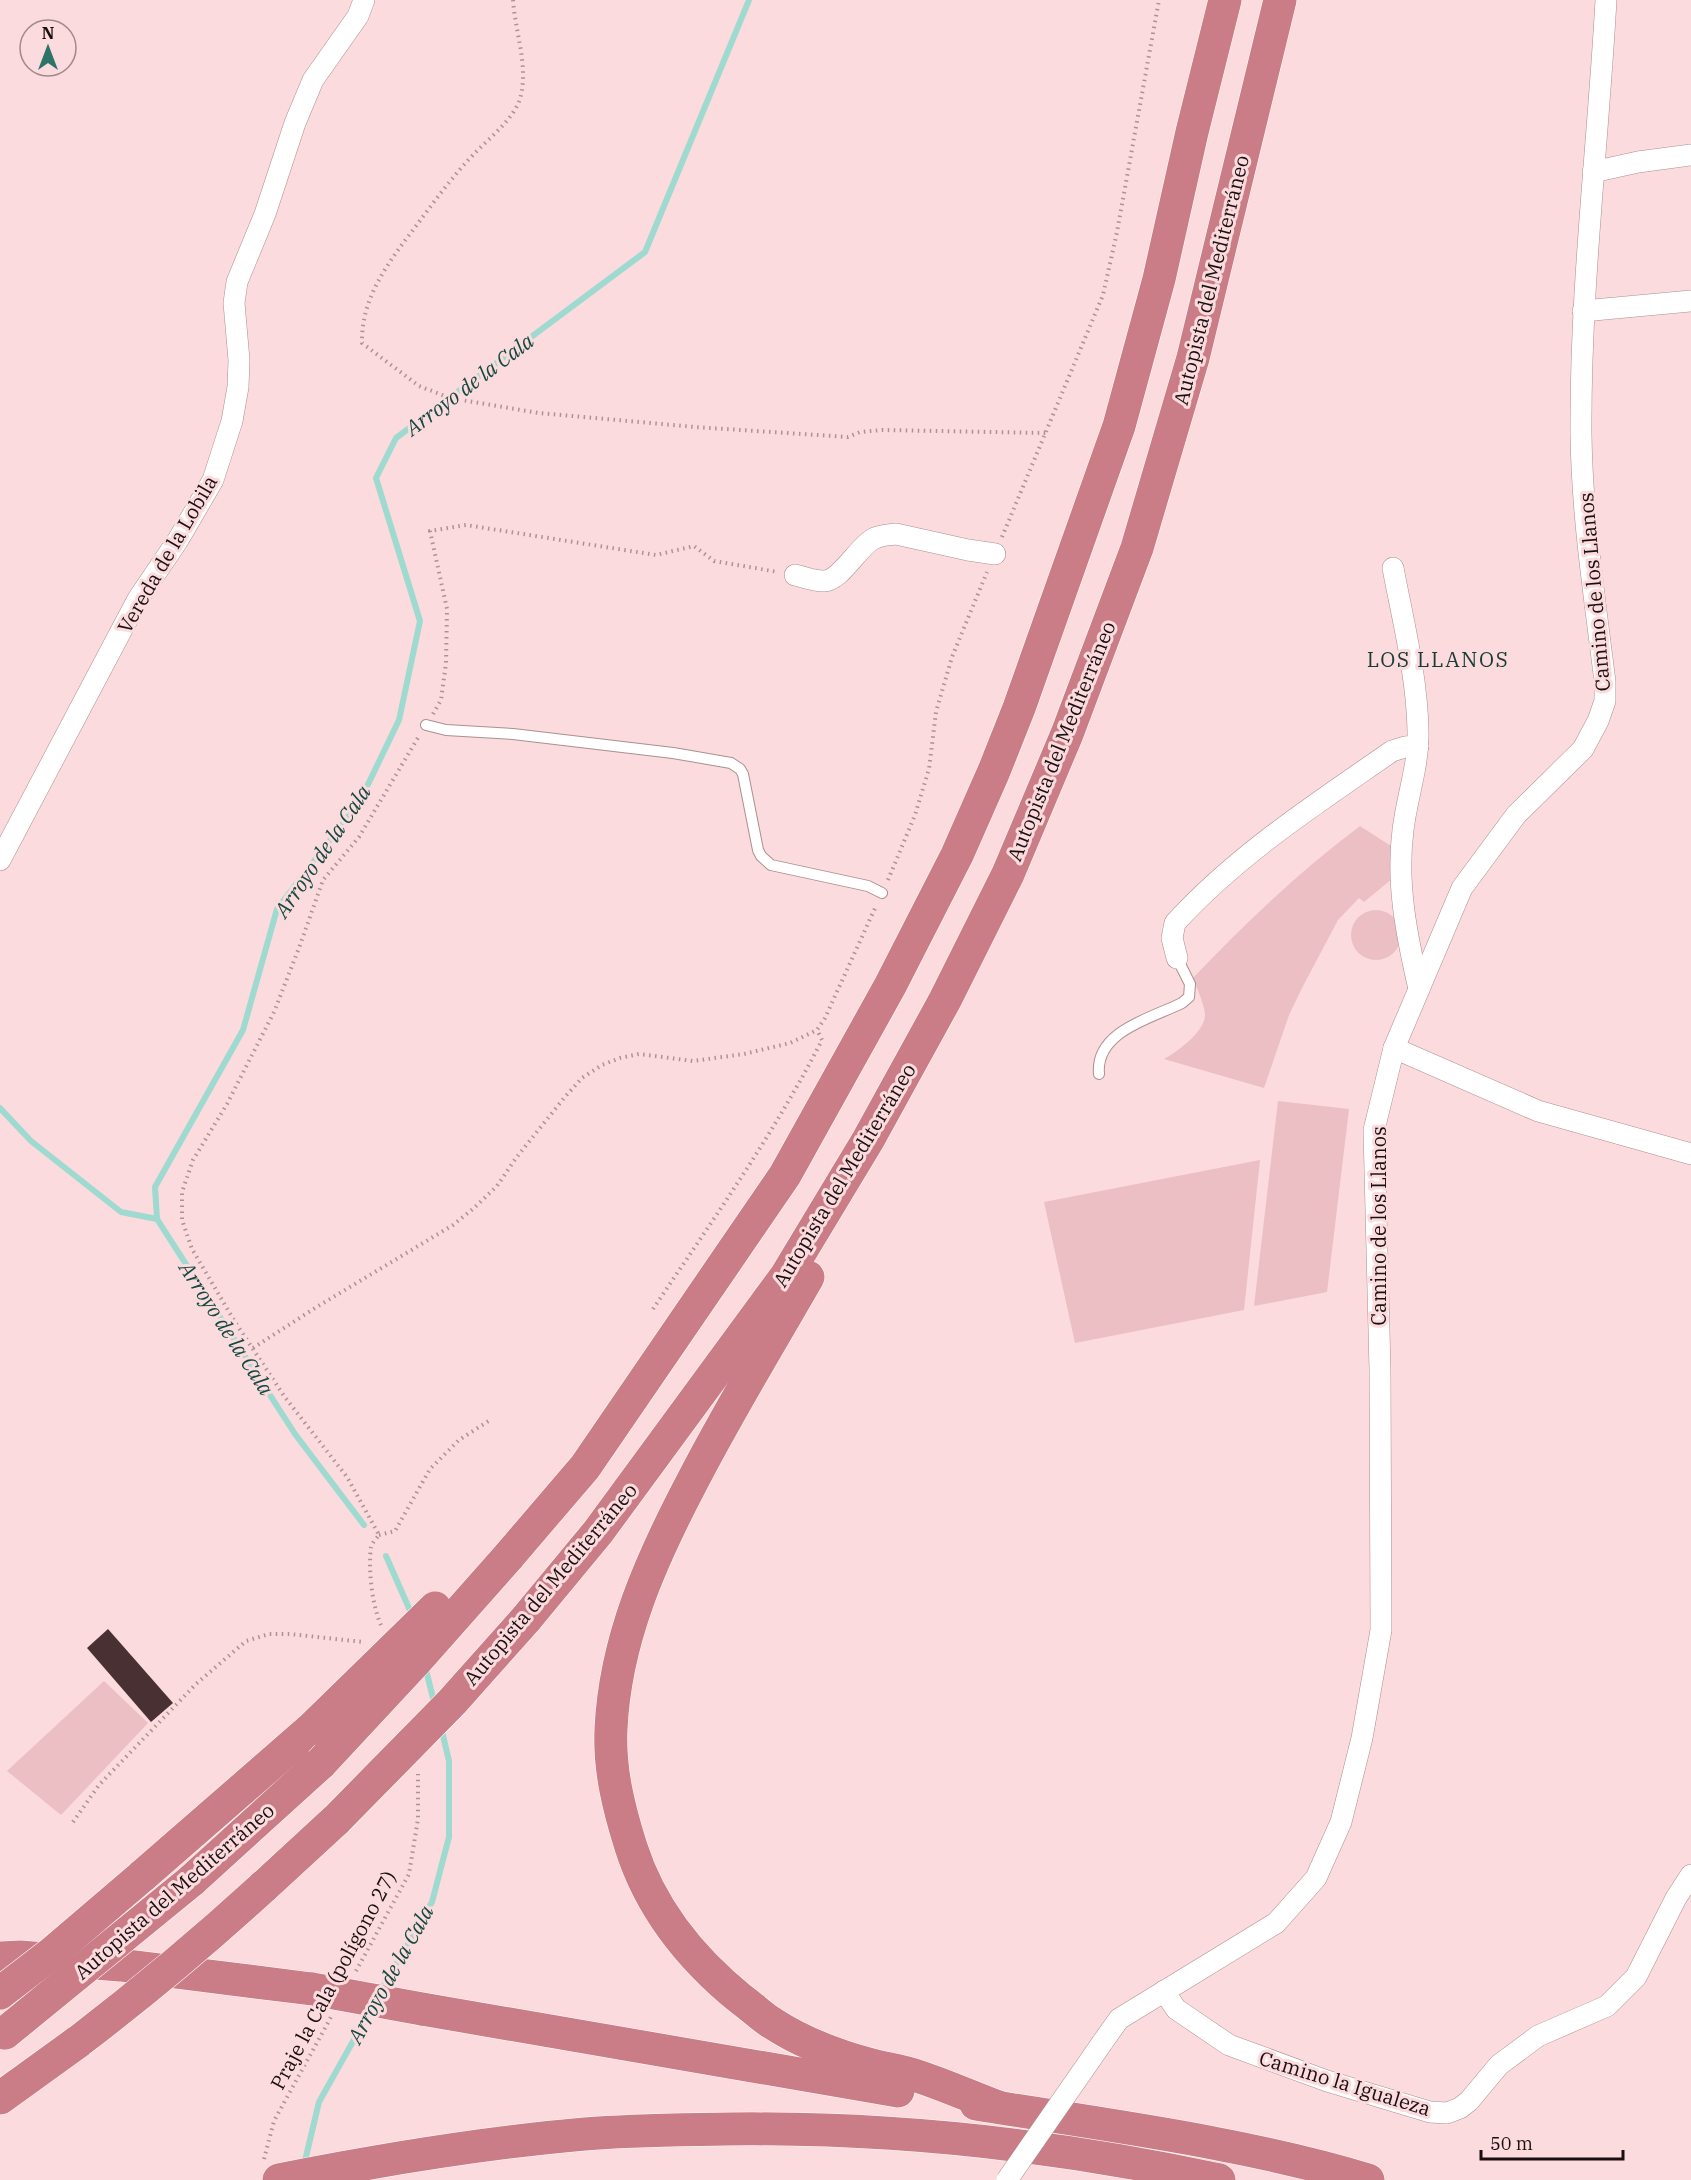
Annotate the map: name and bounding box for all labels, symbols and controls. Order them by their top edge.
north arrow [18,18,78,78]
text: N [42,23,54,43]
street label: Autopista del Mediterráneo [1167,152,1255,408]
water label: Arroyo de la Cala [397,326,539,443]
street label: Vereda de la Lobila [111,470,223,638]
street label: Camino de los Llanos [1572,491,1616,693]
street label: Autopista del Mediterráneo [1000,617,1122,865]
district label: LOS LLANOS [1367,645,1509,673]
water label: Arroyo de la Cala [266,779,377,924]
street label: Autopista del Mediterráneo [766,1058,922,1292]
street label: Camino de los Llanos [1365,1126,1392,1326]
water label: Arroyo de la Cala [172,1254,281,1401]
street label: Autopista del Mediterráneo [457,1477,643,1691]
street label: Autopista del Mediterráneo [68,1797,280,1985]
street label: Praje la Cala (polígono 27) [264,1866,402,2094]
water label: Arroyo de la Cala [339,1899,440,2050]
street label: Camino la Igualeza [1256,2044,1434,2122]
scale bar [1481,2123,1624,2161]
text: 50 m [1490,2132,1533,2155]

